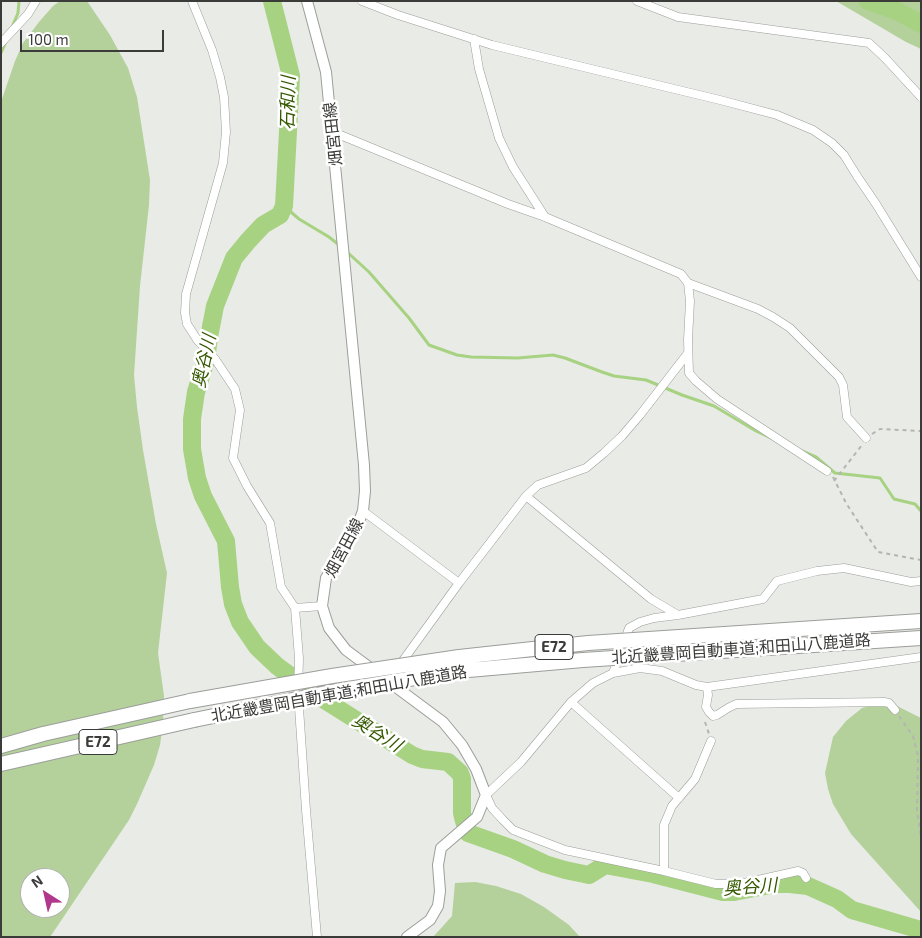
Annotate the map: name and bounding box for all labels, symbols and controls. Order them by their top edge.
scale bar [22,20,166,52]
text: 100 m [28,30,69,48]
water label: 石和川 [277,76,299,130]
street label: 畑宮田線 [320,101,346,167]
water label: 奥谷川 [188,332,220,390]
street label: 畑宮田線 [321,515,367,581]
street label: 北近畿豊岡自動車道;和田山八鹿道路 [611,630,871,668]
road number: E72 [535,634,573,660]
street label: 北近畿豊岡自動車道;和田山八鹿道路 [209,662,469,726]
water label: 奥谷川 [348,710,406,756]
road number: E72 [79,730,117,754]
north arrow [20,868,70,918]
text: N [28,871,46,891]
water label: 奥谷川 [722,874,778,900]

